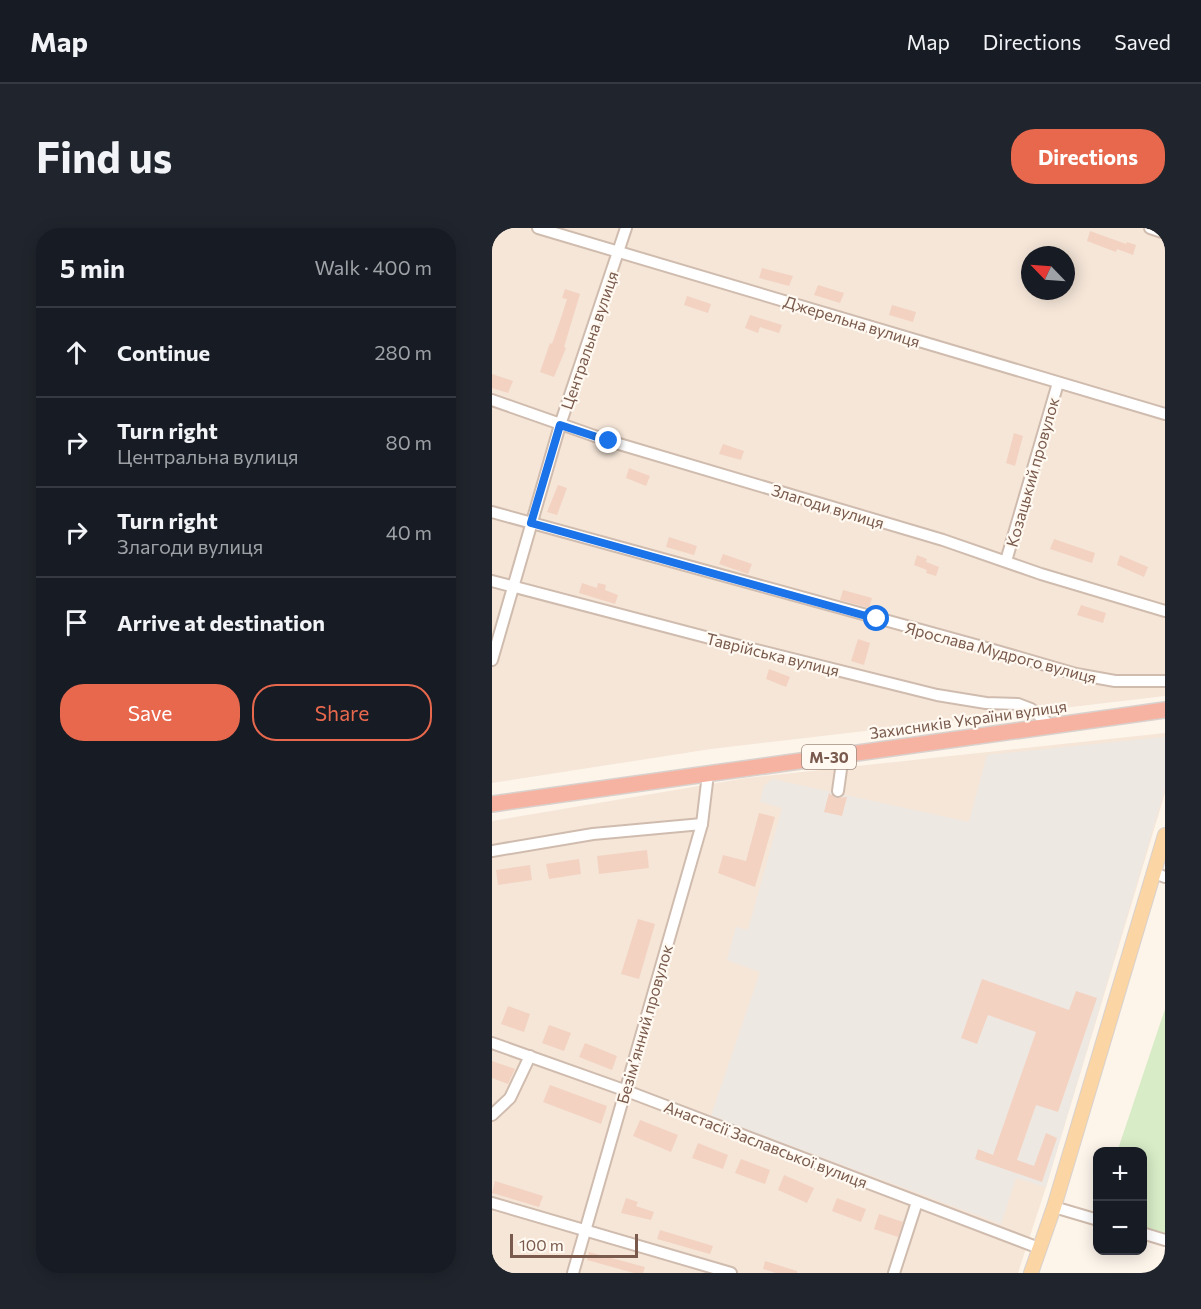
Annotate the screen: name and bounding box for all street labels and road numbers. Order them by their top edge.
street label: Центральна вулиця [556,268,622,412]
street label: Джерельна вулиця [782,291,922,351]
street label: Козацький провулок [1002,395,1063,549]
street label: Злагоди вулиця [769,480,887,532]
street label: Ярослава Мудрого вулиця [903,617,1099,687]
street label: Таврійська вулиця [704,628,842,680]
street label: Захисників України вулиця [868,696,1068,742]
road number: М-30 [802,745,856,769]
street label: Безімʼянний провулок [612,942,676,1106]
street label: Анастасії Заславської вулиця [662,1096,870,1192]

